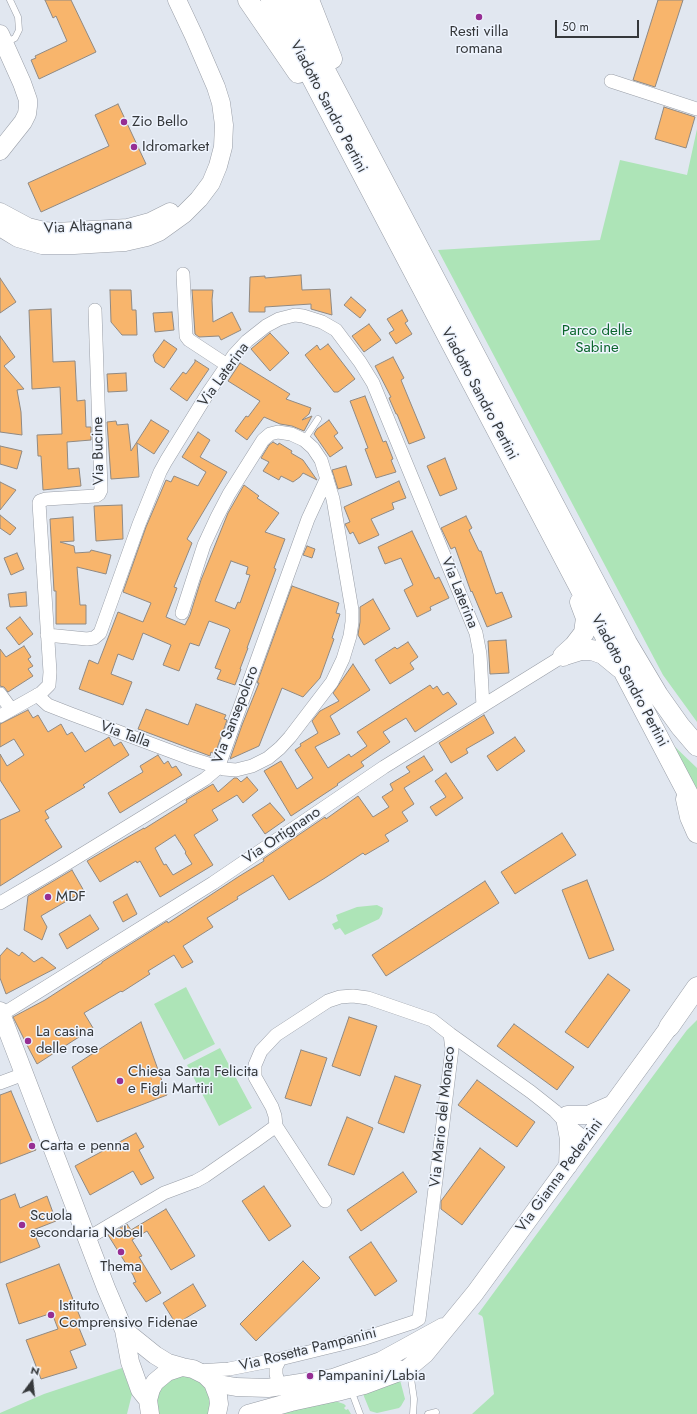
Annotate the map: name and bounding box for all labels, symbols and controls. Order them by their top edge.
marker: Resti villa romana [474,12,484,22]
scale bar [557,12,641,38]
text: 50 m [562,18,589,36]
place label: Resti villa romana [450,23,508,58]
street label: Viadotto Sandro Pertini [286,38,370,176]
place label: Zio Bello [132,113,188,131]
marker: Zio Bello [119,117,129,127]
place label: Idromarket [142,138,209,156]
marker: Idromarket [129,142,139,152]
street label: Via Altagnana [43,216,133,238]
park label: Parco delle Sabine [562,322,632,357]
street label: Viadotto Sandro Pertini [437,325,521,463]
street label: Via Laterina [195,339,253,411]
street label: Via Bucine [89,417,109,485]
street label: Via Laterina [437,555,481,631]
street label: Viadotto Sandro Pertini [587,612,671,750]
street label: Via Sansepolcro [209,664,263,766]
street label: Via Talla [97,718,153,752]
street label: Via Ortignano [240,803,324,869]
place label: MDF [56,888,86,906]
marker: MDF [43,892,53,902]
place label: La casina delle rose [36,1023,98,1058]
marker: La casina delle rose [23,1036,33,1046]
street label: Via Mario del Monaco [427,1046,459,1188]
place label: Chiesa Santa Felicita e Figli Martiri [128,1063,258,1098]
marker: Chiesa Santa Felicita e Figli Martiri [115,1076,125,1086]
street label: Via Gianna Pederzini [513,1116,607,1236]
place label: Carta e penna [40,1137,129,1155]
marker: Carta e penna [27,1141,37,1151]
place label: Scuola secondaria Nobel [30,1207,143,1242]
marker: Scuola secondaria Nobel [17,1220,27,1230]
marker: Thema [116,1247,126,1257]
place label: Thema [100,1258,142,1276]
place label: Istituto Comprensivo Fidenae [59,1297,198,1332]
marker: Istituto Comprensivo Fidenae [46,1310,56,1320]
street label: Via Rosetta Pampanini [238,1324,378,1376]
north arrow [12,1362,52,1402]
text: N [29,1362,41,1379]
place label: Pampanini/Labia [318,1367,425,1385]
marker: Pampanini/Labia [305,1371,315,1381]

